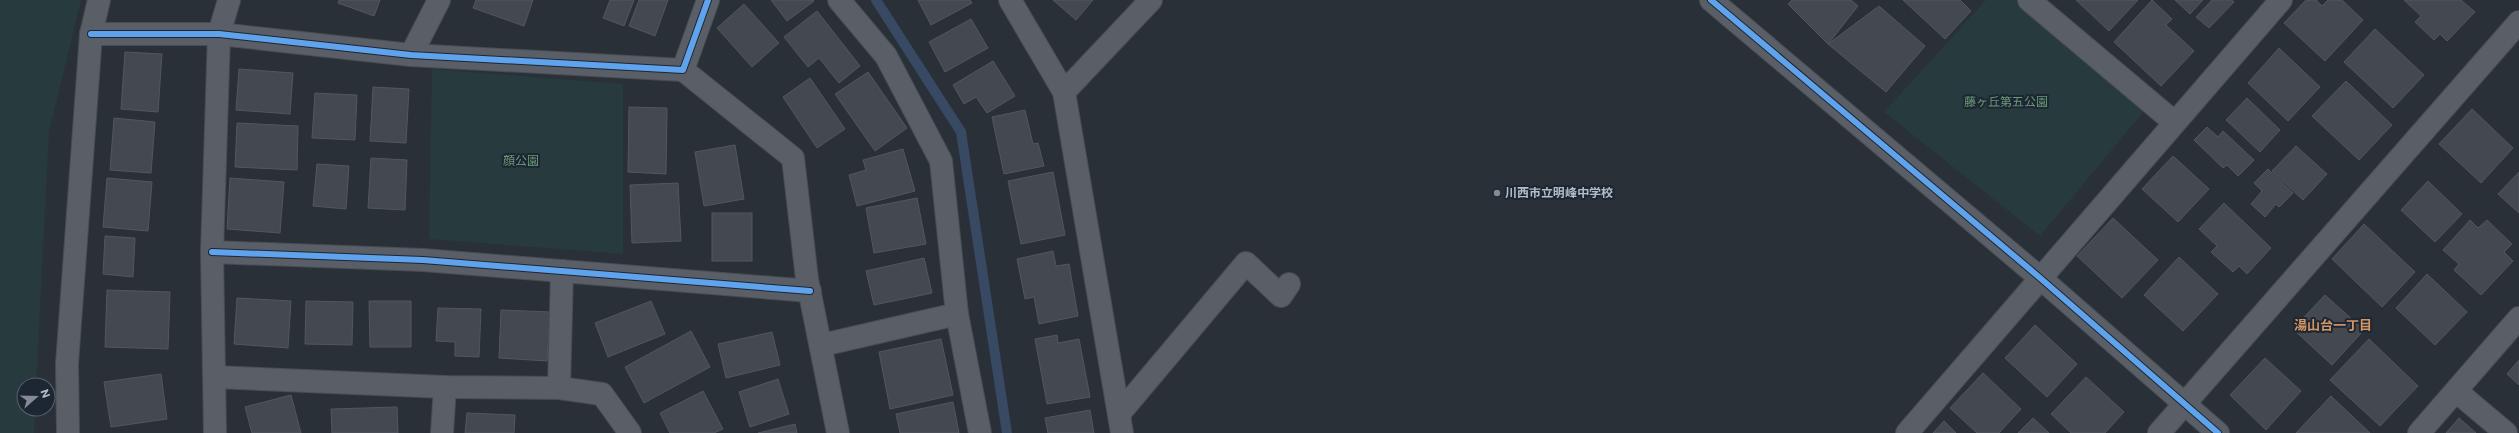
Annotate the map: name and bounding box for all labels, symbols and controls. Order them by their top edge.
park label: 藤ヶ丘第五公園 [1964,94,2048,108]
park label: 顔公園 [503,153,539,167]
place label: 川西市立明峰中学校 [1505,185,1613,199]
marker: 川西市立明峰中学校 [1492,188,1502,198]
district label: 湯山台一丁目 [2294,317,2372,333]
north arrow [16,377,56,417]
text: N [38,387,53,400]

